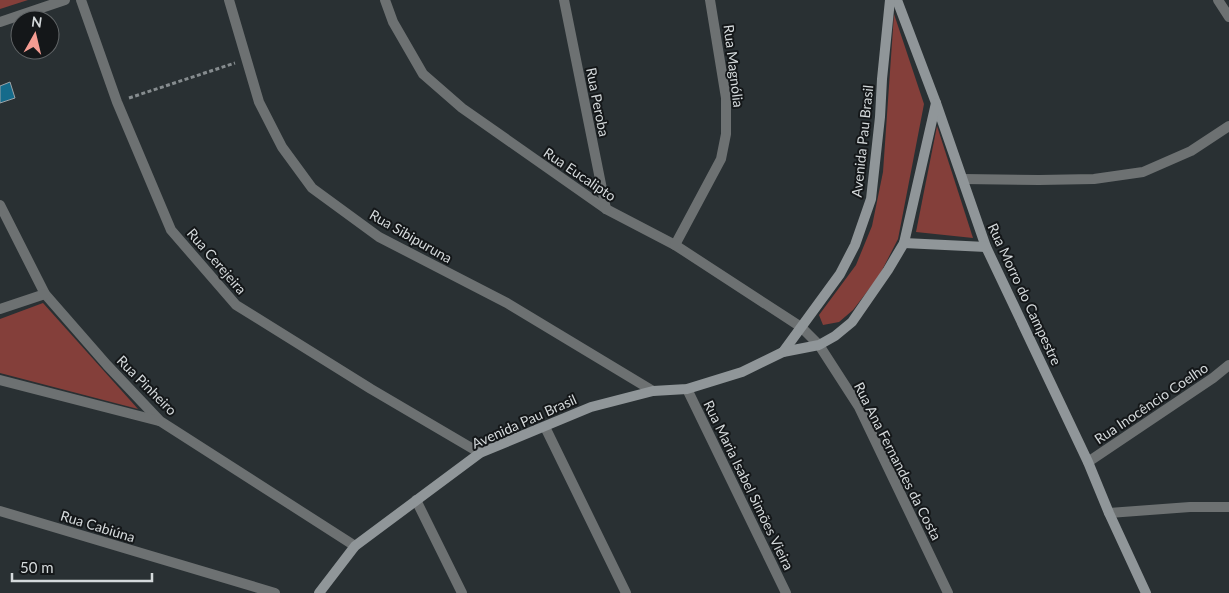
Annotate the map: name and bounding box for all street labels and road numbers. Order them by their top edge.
street label: Rua Magnólia [720,24,748,108]
street label: Rua Peroba [583,66,613,138]
street label: Avenida Pau Brasil [848,84,876,198]
street label: Rua Eucalipto [541,144,619,204]
street label: Rua Sibipuruna [367,206,455,266]
street label: Rua Morro do Campestre [985,220,1065,368]
street label: Rua Cerejeira [184,225,250,297]
street label: Rua Pinheiro [114,352,181,419]
street label: Rua Inocêncio Coelho [1091,359,1211,447]
street label: Rua Ana Fernandes da Costa [851,379,945,543]
street label: Avenida Pau Brasil [469,390,579,452]
street label: Rua Maria Isabel Simões Vieira [700,397,798,573]
street label: Rua Cabiúna [59,507,137,545]

